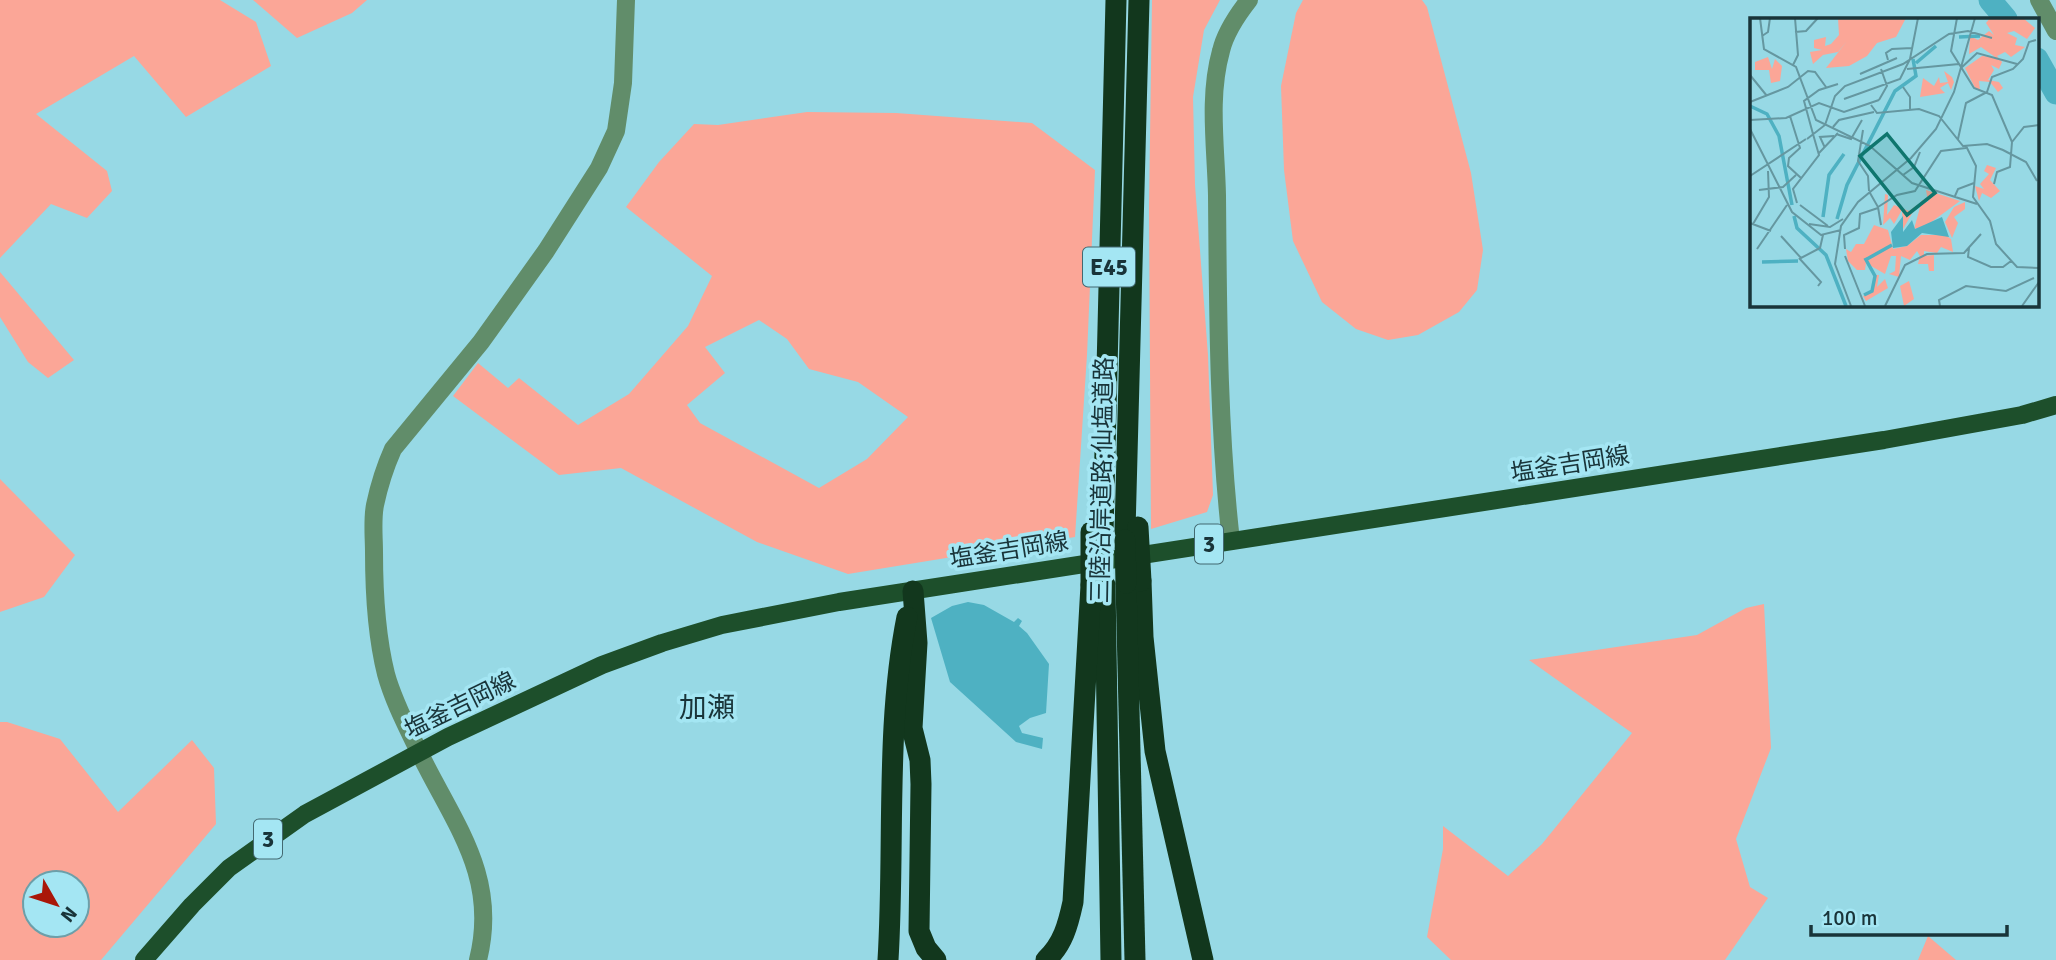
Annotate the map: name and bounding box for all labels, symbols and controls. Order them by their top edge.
inset map [1750,18,2038,306]
road number: E45 [1083,248,1135,286]
street label: 三陸沿岸道路;仙塩道路 [1085,356,1119,604]
street label: 塩釜吉岡線 [1508,440,1632,488]
road number: 3 [1195,524,1223,564]
street label: 塩釜吉岡線 [947,526,1071,574]
street label: 塩釜吉岡線 [399,665,521,745]
district label: 加瀬 [679,691,735,725]
road number: 3 [254,820,282,859]
north arrow [21,869,91,939]
scale bar [1811,894,2007,938]
text: N [55,901,82,927]
text: 100 m [1822,905,1877,931]

